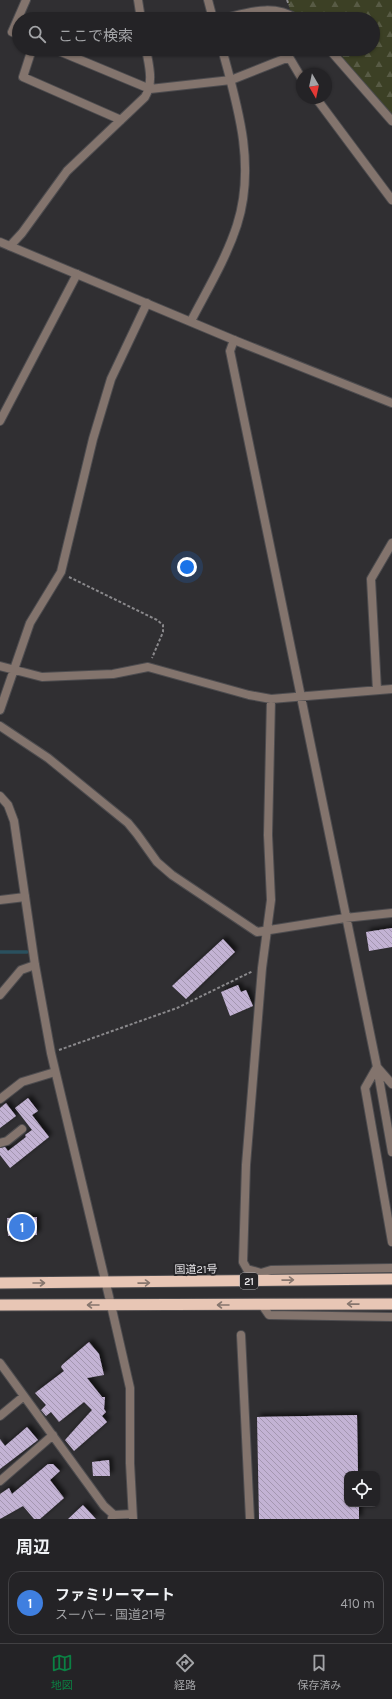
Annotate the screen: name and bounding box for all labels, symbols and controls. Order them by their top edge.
search box [12,12,380,56]
icon: search [26,23,48,45]
text: ここで検索 [58,27,133,45]
north arrow [296,68,332,104]
your location [177,557,197,577]
pin: 1 [9,1212,35,1242]
street label: 国道21号 [174,1263,218,1276]
road number: 21 [240,1273,258,1289]
one-way arrow [281,1276,294,1284]
one-way arrow [32,1279,45,1287]
one-way arrow [137,1279,150,1287]
one-way arrow [347,1300,360,1308]
one-way arrow [87,1301,100,1309]
one-way arrow [217,1301,230,1309]
map controls [344,1471,380,1507]
button: locate [344,1471,380,1507]
text: 周辺 [16,1537,50,1557]
text: ファミリーマート [55,1586,175,1604]
text: 1 [28,1596,32,1611]
text: 410 m [340,1596,375,1611]
text: スーパー · 国道21号 [55,1607,166,1622]
tab: 地図 [51,1652,73,1692]
tab: 経路 [174,1652,196,1692]
tab: 保存済み [297,1652,341,1692]

